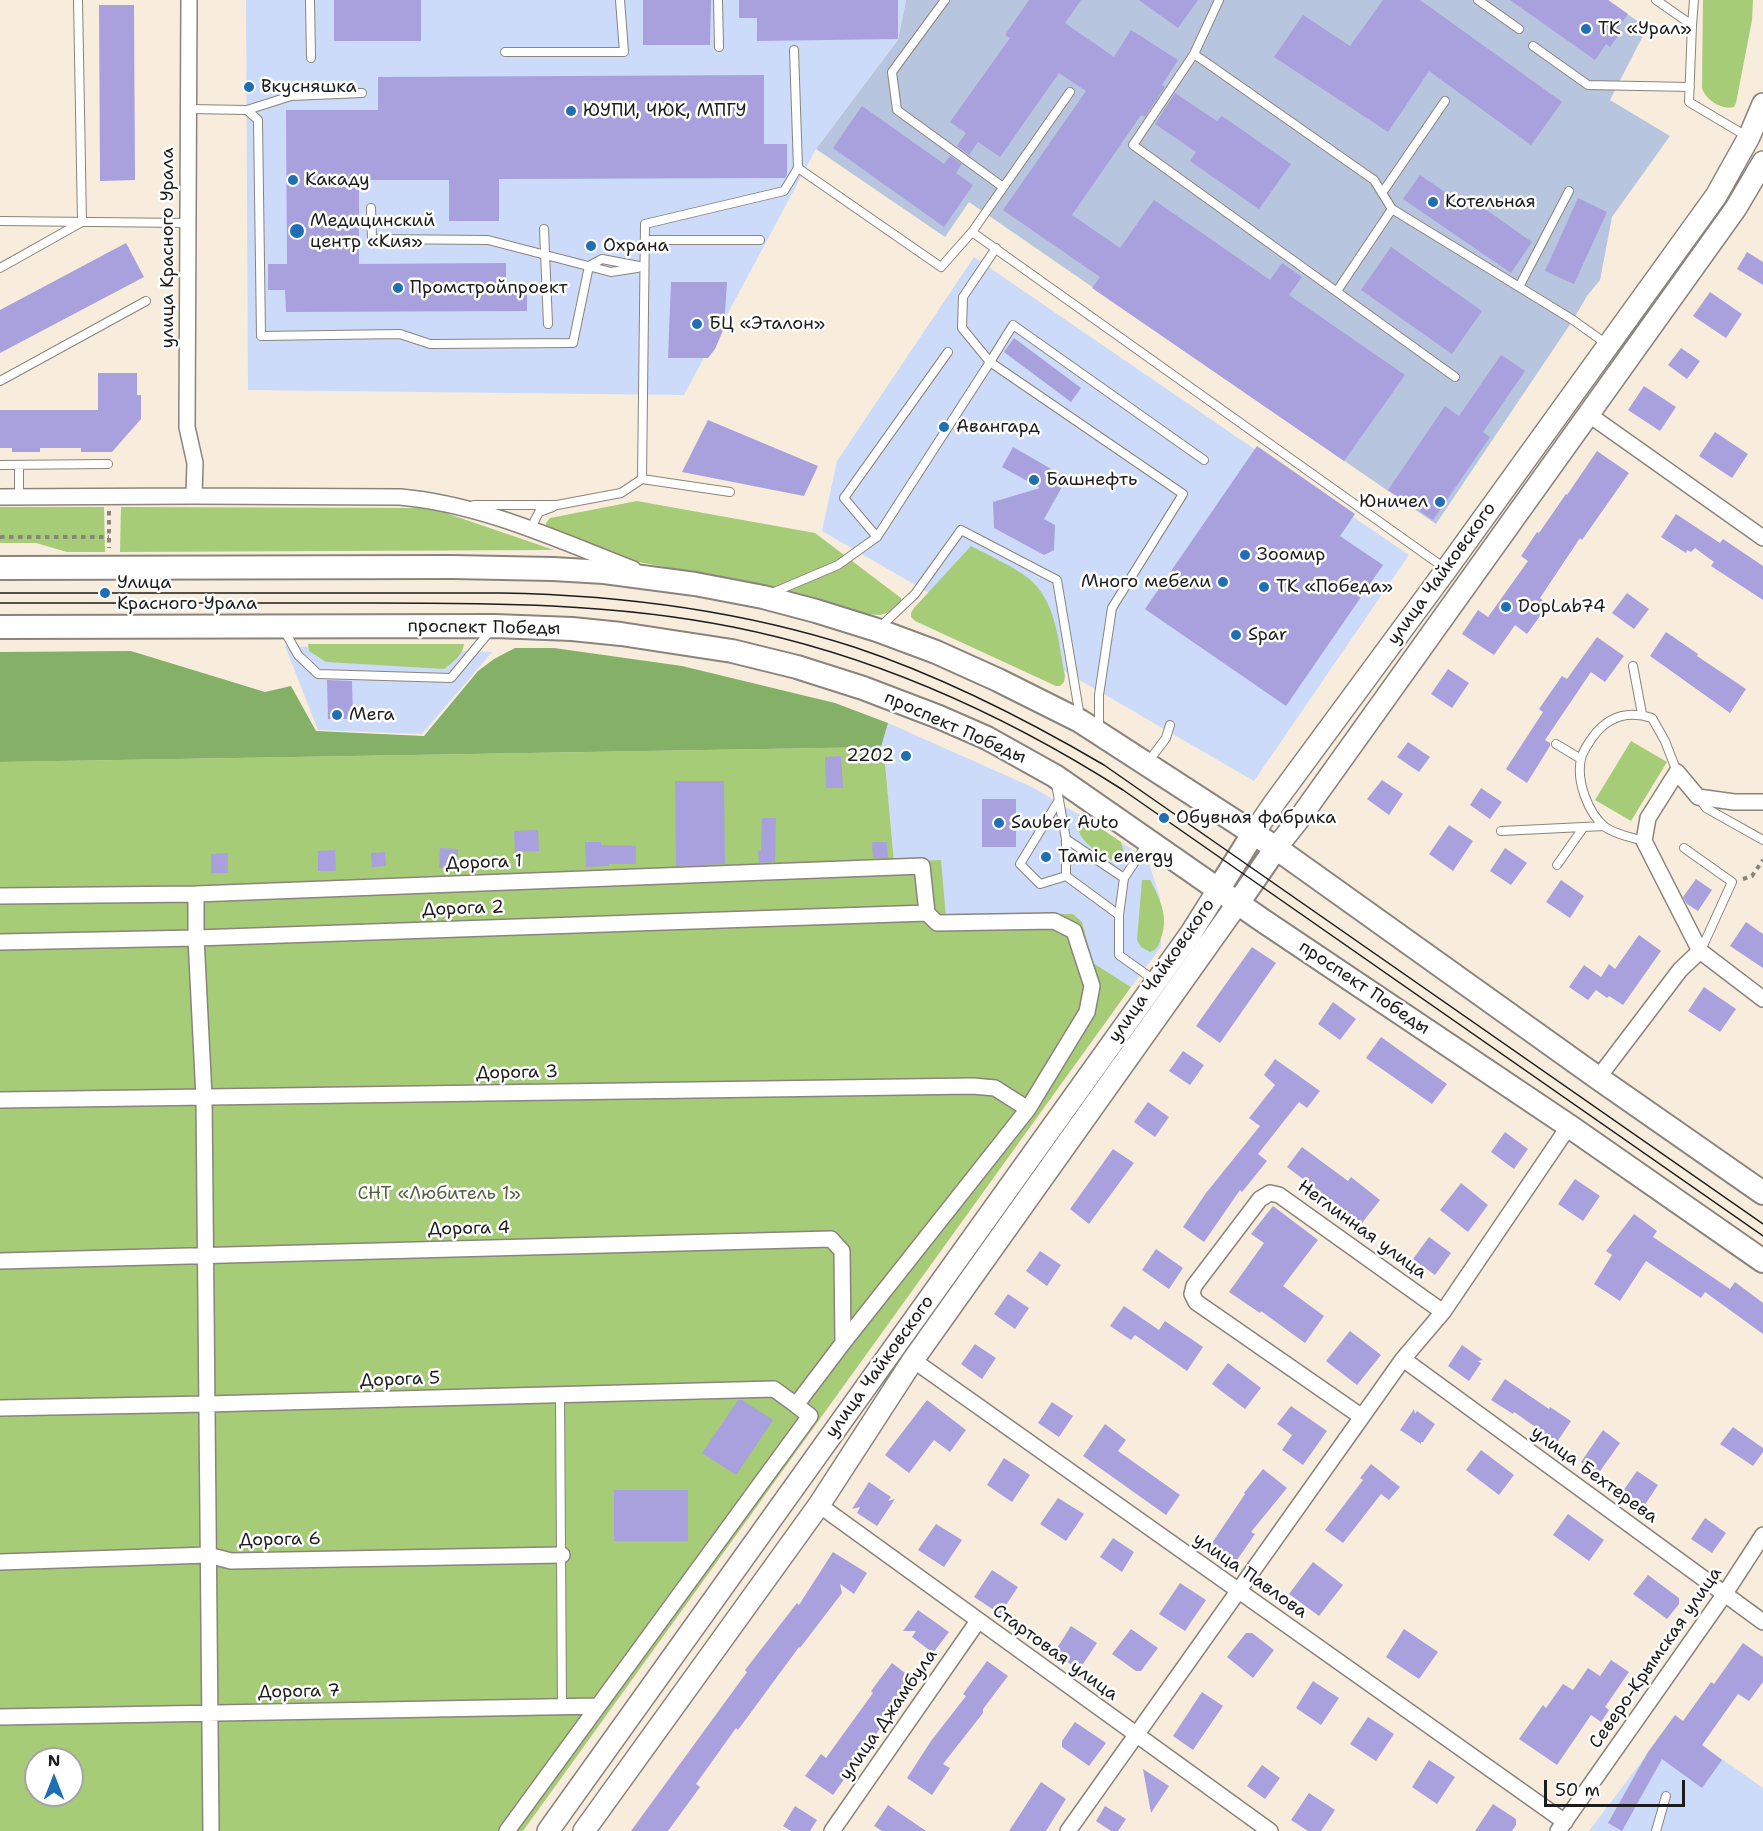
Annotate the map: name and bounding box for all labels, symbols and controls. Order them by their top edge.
place label: ТК «Урал» [1598,18,1692,40]
marker: ТК «Урал» [1579,22,1593,36]
place label: Вкусняшка [261,76,357,98]
marker: Вкусняшка [242,80,256,94]
place label: ЮУПИ, ЧЮК, МПГУ [583,100,746,122]
marker: ЮУПИ, ЧЮК, МПГУ [564,104,578,118]
street label: улица Красного Урала [157,148,179,348]
place label: Какаду [305,169,370,191]
marker: Какаду [286,173,300,187]
place label: Котельная [1445,191,1536,213]
marker: Котельная [1426,195,1440,209]
place label: Медицинский центр «Кия» [310,210,435,252]
marker: Медицинский центр «Кия» [288,222,306,240]
place label: Охрана [603,235,669,257]
marker: Охрана [584,239,598,253]
place label: Промстройпроект [410,277,568,299]
marker: Промстройпроект [391,281,405,295]
place label: БЦ «Эталон» [709,313,825,335]
marker: БЦ «Эталон» [690,317,704,331]
place label: Авангард [956,416,1040,438]
marker: Авангард [937,420,951,434]
place label: Башнефть [1046,469,1137,491]
marker: Башнефть [1027,473,1041,487]
place label: Юничел [1359,491,1428,513]
marker: Юничел [1433,495,1447,509]
street label: улица Чайковского [1383,499,1501,649]
place label: Зоомир [1257,544,1325,566]
marker: Зоомир [1238,548,1252,562]
place label: Много мебели [1081,571,1211,593]
place label: Улица Красного Урала [117,572,257,614]
marker: Много мебели [1216,575,1230,589]
place label: ТК «Победа» [1276,576,1393,598]
marker: ТК «Победа» [1257,580,1271,594]
marker: Улица Красного Урала [98,586,112,600]
place label: DopLab74 [1518,596,1606,618]
marker: DopLab74 [1499,600,1513,614]
street label: проспект Победы [407,616,561,640]
place label: Spar [1248,624,1287,646]
marker: Spar [1229,628,1243,642]
street label: проспект Победы [881,687,1029,769]
place label: Мега [349,704,395,726]
marker: Мега [330,708,344,722]
place label: 2202 [846,745,894,767]
marker: 2202 [899,749,913,763]
place label: Обувная фабрика [1176,807,1336,829]
marker: Обувная фабрика [1157,811,1171,825]
place label: Sauber Auto [1011,812,1119,834]
marker: Sauber Auto [992,816,1006,830]
place label: Tamic energy [1058,846,1173,868]
marker: Tamic energy [1039,850,1053,864]
street label: Дорога 1 [445,851,523,875]
street label: улица Чайковского [1104,895,1220,1047]
street label: Дорога 2 [422,897,504,921]
street label: проспект Победы [1295,936,1433,1040]
street label: Дорога 3 [476,1061,558,1085]
street label: Неглинная улица [1293,1176,1431,1284]
park label: СНТ «Любитель 1» [357,1183,521,1205]
street label: Дорога 4 [428,1217,510,1241]
street label: улица Чайковского [821,1292,939,1442]
street label: Дорога 5 [359,1368,441,1392]
street label: улица Бехтерева [1526,1422,1662,1528]
street label: Дорога 6 [239,1528,321,1552]
street label: улица Павлова [1189,1529,1311,1623]
street label: Северо-Крымская улица [1585,1563,1727,1753]
street label: Стартовая улица [988,1600,1122,1706]
street label: улица Джамбула [836,1645,942,1785]
street label: Дорога 7 [258,1680,340,1704]
north arrow [24,1747,84,1807]
text: N [48,1750,60,1771]
scale bar [1547,1768,1688,1806]
text: 50 m [1555,1778,1600,1802]

